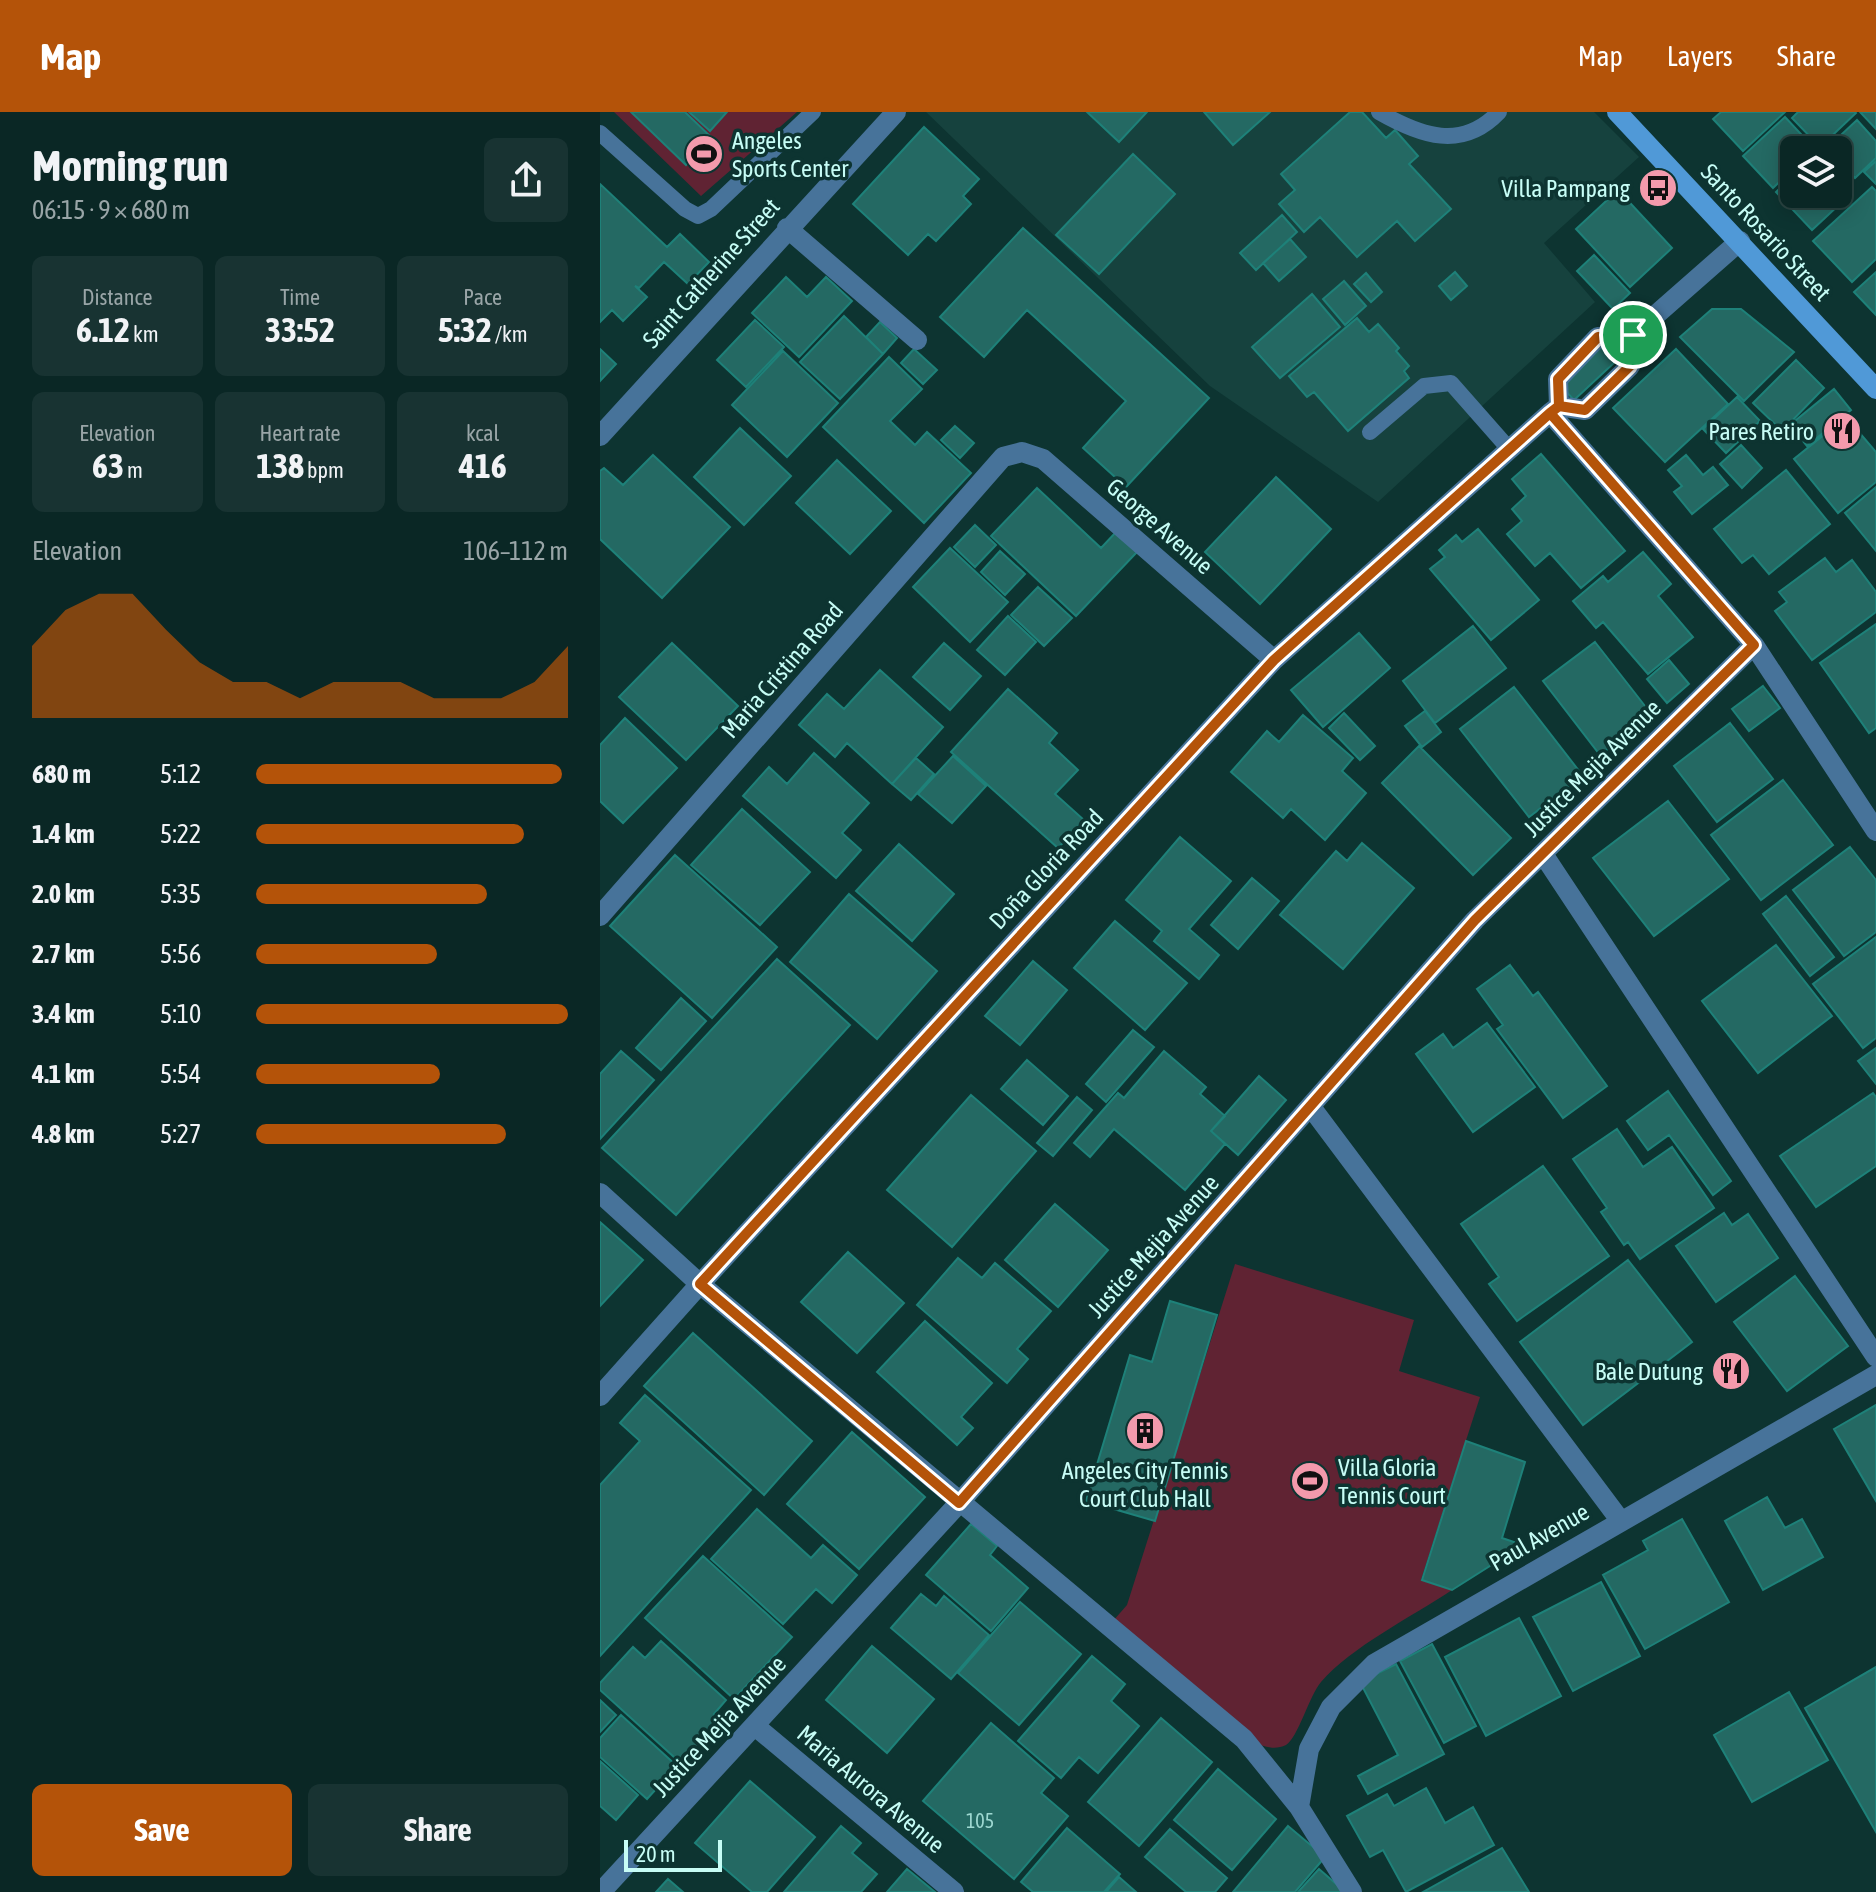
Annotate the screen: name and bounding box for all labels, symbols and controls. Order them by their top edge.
text: Map [40,35,101,78]
text: Map [1578,40,1623,72]
text: Layers [1667,40,1733,72]
text: Share [1777,40,1836,72]
place label: Angeles Sports Center [732,127,849,182]
sports icon: Angeles Sports Center [683,133,725,175]
map controls [1780,136,1852,208]
button: layers [1780,136,1852,208]
button: share [484,138,568,222]
text: Morning run [32,140,228,190]
street label: Santo Rosario Street [1696,158,1836,306]
bus stop icon: Villa Pampang [1637,167,1679,209]
place label: Villa Pampang [1501,175,1631,202]
street label: Saint Catherine Street [637,193,785,353]
text: 06:15 · 9 × 680 m [32,195,190,225]
text: Distance [82,284,153,310]
text: Time [280,284,320,310]
text: Pace [463,284,502,310]
pin [1599,301,1667,369]
text: 6.12 [76,310,130,349]
text: 33:52 [265,310,335,349]
text: 5:32 [438,310,492,349]
icon: arrive [1611,313,1655,357]
text: km [130,321,159,347]
text: /km [492,321,528,347]
restaurant icon: Pares Retiro [1821,410,1863,452]
place label: Pares Retiro [1708,418,1814,445]
text: Elevation [79,420,155,446]
text: Heart rate [259,420,341,446]
text: kcal [466,420,499,446]
text: 63 [92,446,124,485]
text: 138 [256,446,304,485]
text: 416 [459,446,507,485]
text: m [124,457,143,483]
text: bpm [304,457,344,483]
street label: George Avenue [1101,473,1219,579]
text: Elevation [32,536,122,566]
text: 106–112 m [463,536,568,566]
street label: Maria Cristina Road [716,597,848,743]
street label: Justice Mejia Avenue [1518,694,1666,842]
text: 680 m [32,759,91,789]
text: 5:12 [160,759,201,789]
street label: Doña Gloria Road [984,804,1108,934]
text: 1.4 km [32,819,95,849]
text: 5:22 [160,819,201,849]
text: 2.0 km [32,879,95,909]
text: 5:35 [160,879,201,909]
text: 2.7 km [32,939,95,969]
text: 5:56 [160,939,201,969]
text: 3.4 km [32,999,95,1029]
text: 5:10 [160,999,201,1029]
text: 4.1 km [32,1059,95,1089]
text: 5:54 [160,1059,201,1089]
text: 4.8 km [32,1119,95,1149]
text: 5:27 [160,1119,201,1149]
street label: Justice Mejia Avenue [1082,1169,1224,1323]
restaurant icon: Bale Dutung [1710,1350,1752,1392]
place label: Bale Dutung [1595,1358,1704,1385]
building icon: Angeles City Tennis Court Club Hall [1124,1410,1166,1452]
place label: Villa Gloria Tennis Court [1338,1454,1446,1509]
place label: Angeles City Tennis Court Club Hall [1062,1457,1228,1512]
sports icon: Villa Gloria Tennis Court [1289,1460,1331,1502]
street label: Paul Avenue [1485,1498,1593,1576]
street label: Justice Mejia Avenue [647,1650,791,1802]
street label: Maria Aurora Avenue [792,1720,950,1858]
button: Save [32,1784,292,1876]
button: Share [308,1784,568,1876]
house number: 105 [966,1809,994,1832]
scale bar [624,1836,722,1872]
text: 20 m [636,1841,676,1867]

